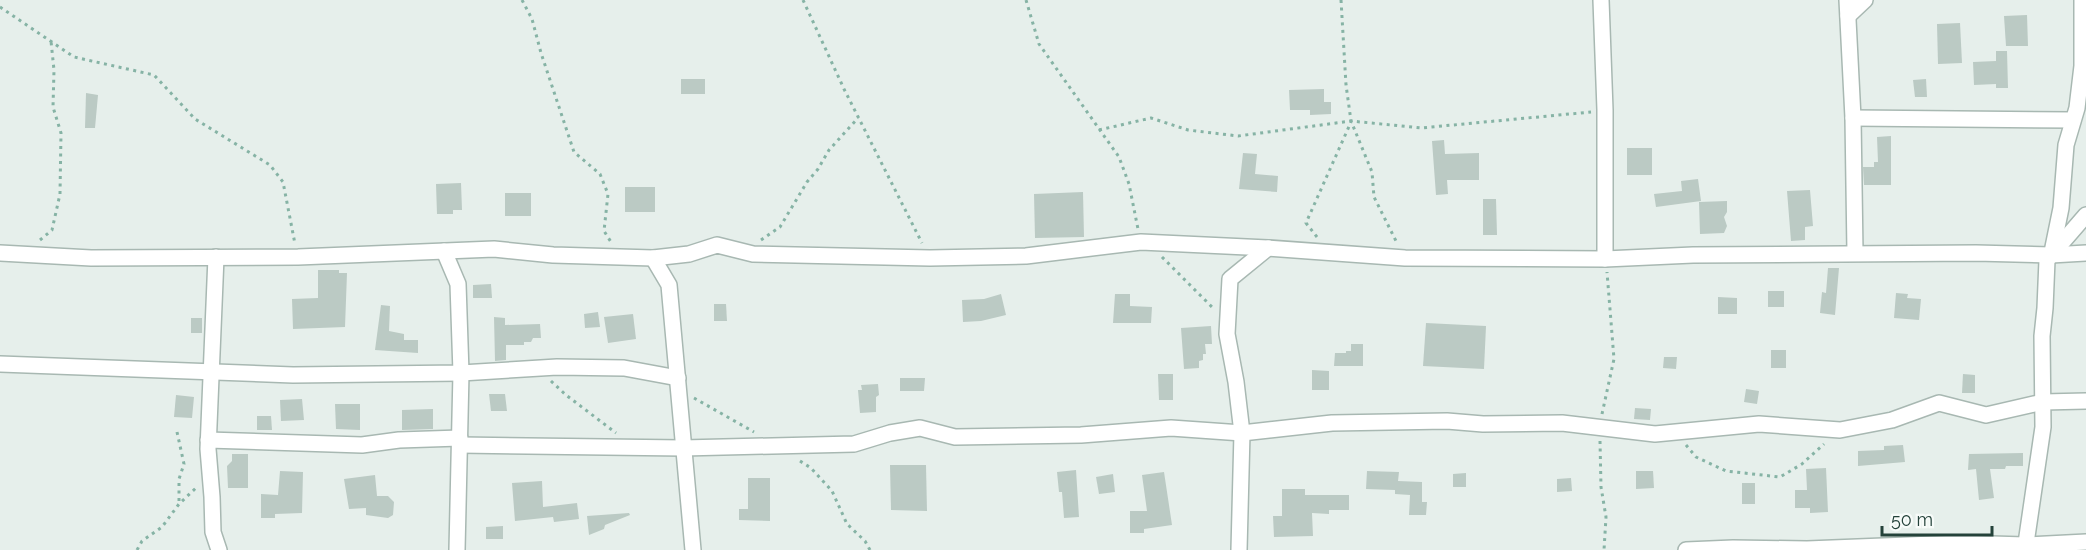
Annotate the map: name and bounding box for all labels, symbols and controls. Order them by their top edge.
scale bar [1882,499,1992,537]
text: 50 m [1891,509,1933,530]

